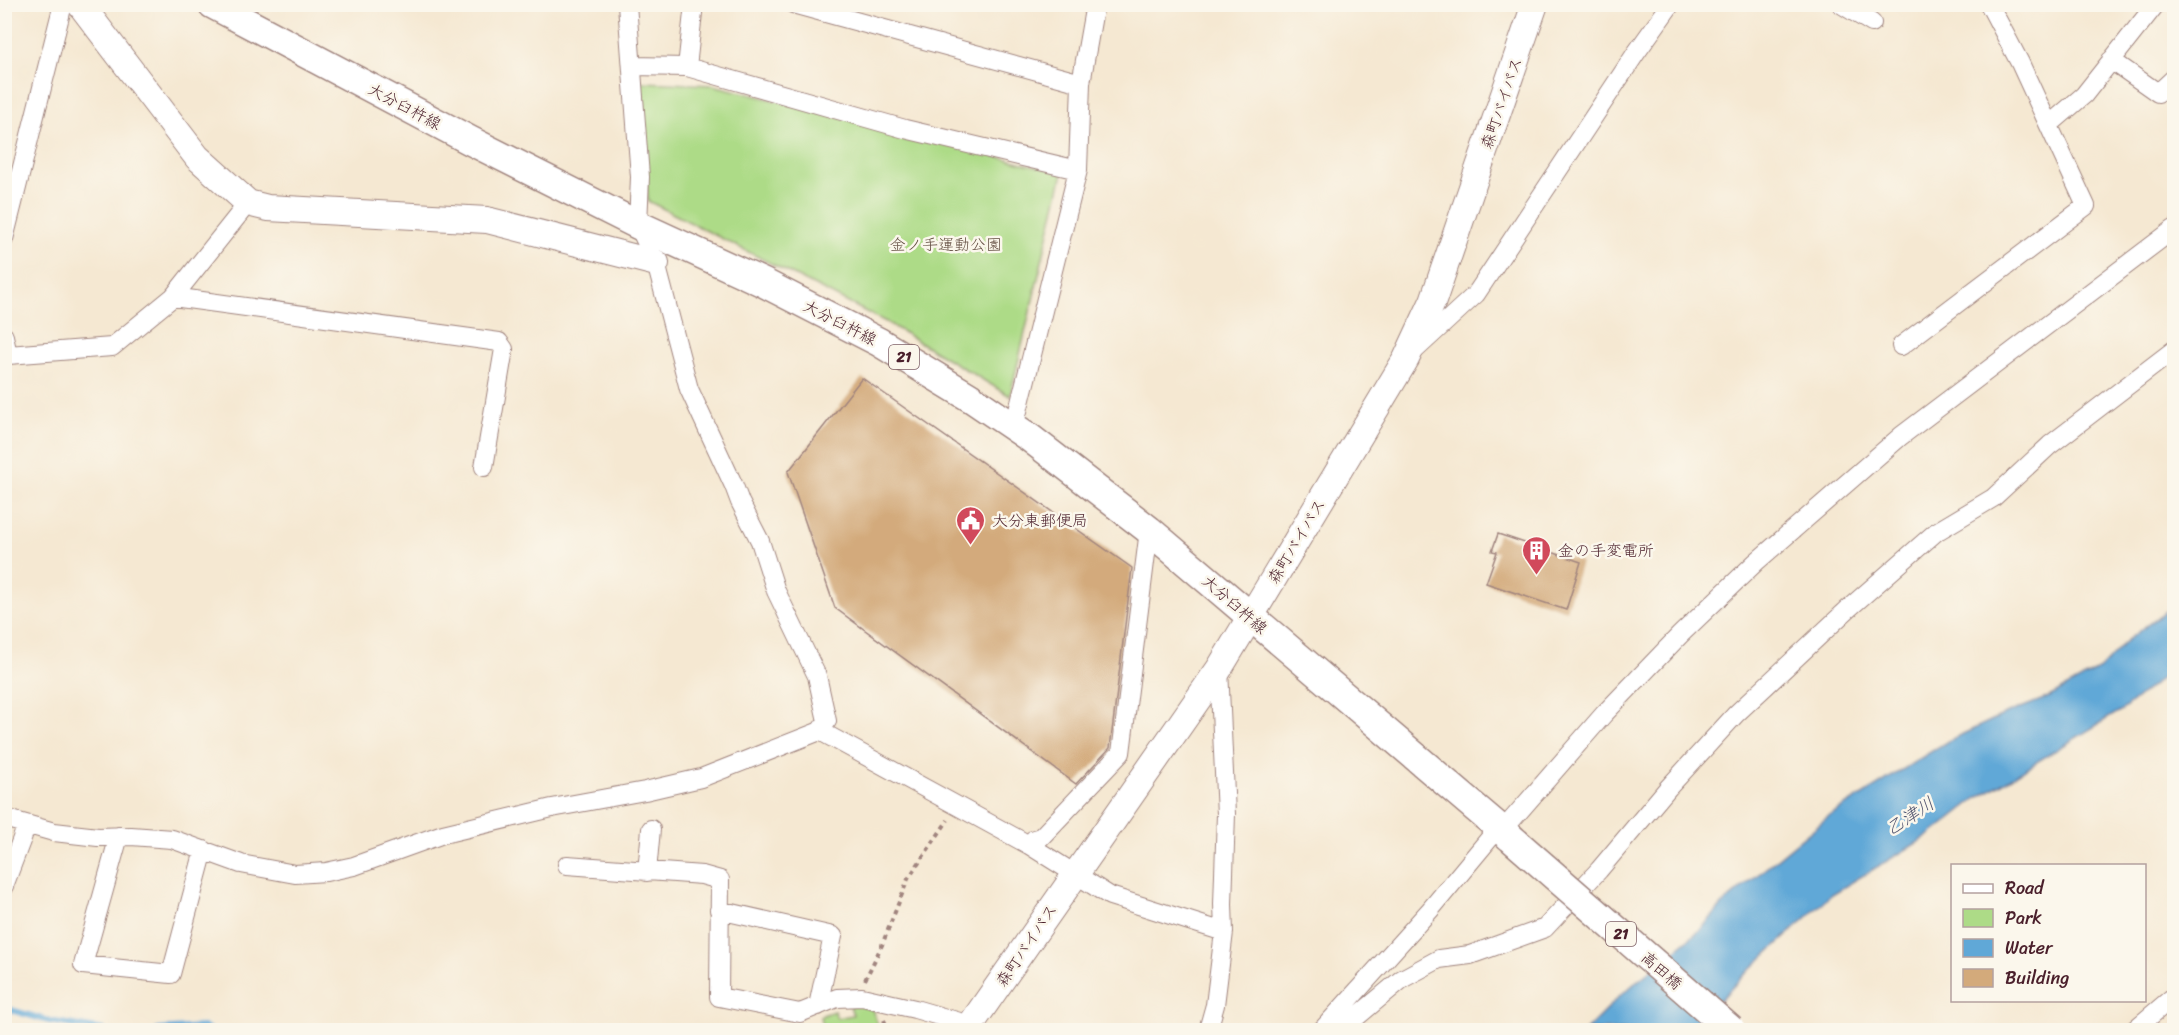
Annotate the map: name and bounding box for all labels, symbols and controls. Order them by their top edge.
street label: 森町バイパス [1472,53,1531,153]
street label: 大分臼杵線 [363,75,447,138]
park label: 金ノ手運動公園 [890,230,1002,259]
street label: 大分臼杵線 [798,291,882,354]
road number: 21 [889,345,919,369]
street label: 森町バイパス [1259,493,1333,590]
public building icon: 大分東郵便局 [955,504,987,546]
place label: 大分東郵便局 [992,506,1088,535]
building icon: 金の手変電所 [1521,534,1553,576]
place label: 金の手変電所 [1558,536,1654,565]
street label: 大分臼杵線 [1195,567,1274,642]
water label: 乙津川 [1879,788,1941,844]
legend [1951,864,2146,1002]
text: Road [2005,872,2045,904]
street label: 森町バイパス [988,898,1065,993]
text: Park [2005,902,2042,934]
road number: 21 [1606,922,1636,946]
text: Water [2005,932,2054,964]
street label: 高田橋 [1634,944,1689,997]
text: Building [2005,962,2069,994]

